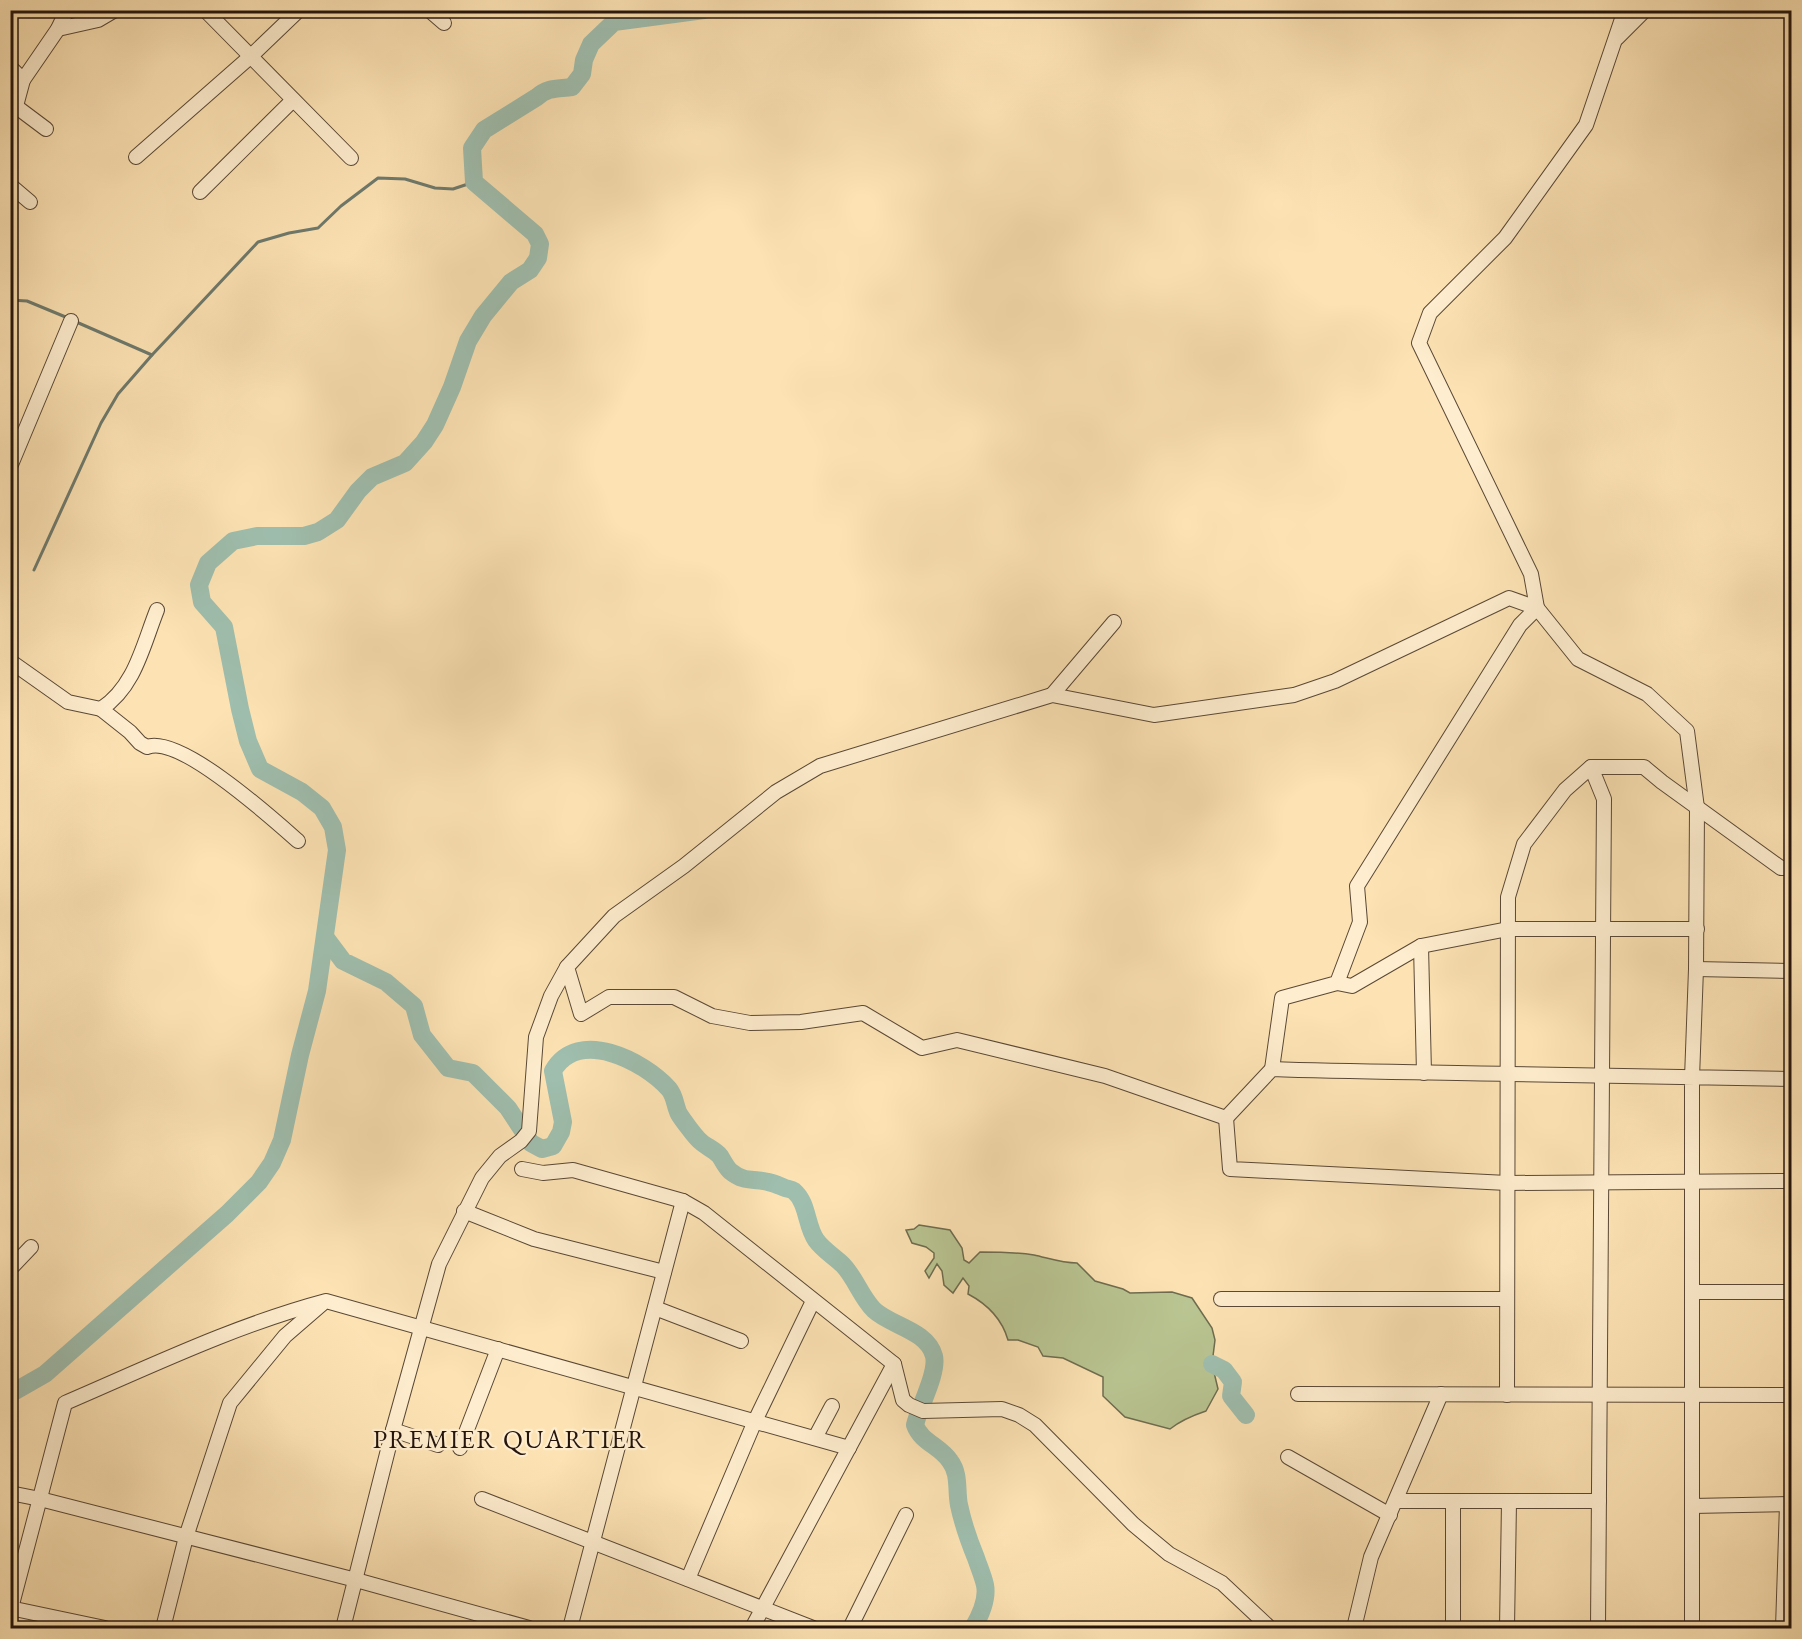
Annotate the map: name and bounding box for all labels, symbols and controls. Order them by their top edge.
district label: PREMIER QUARTIER [373,1422,647,1456]

